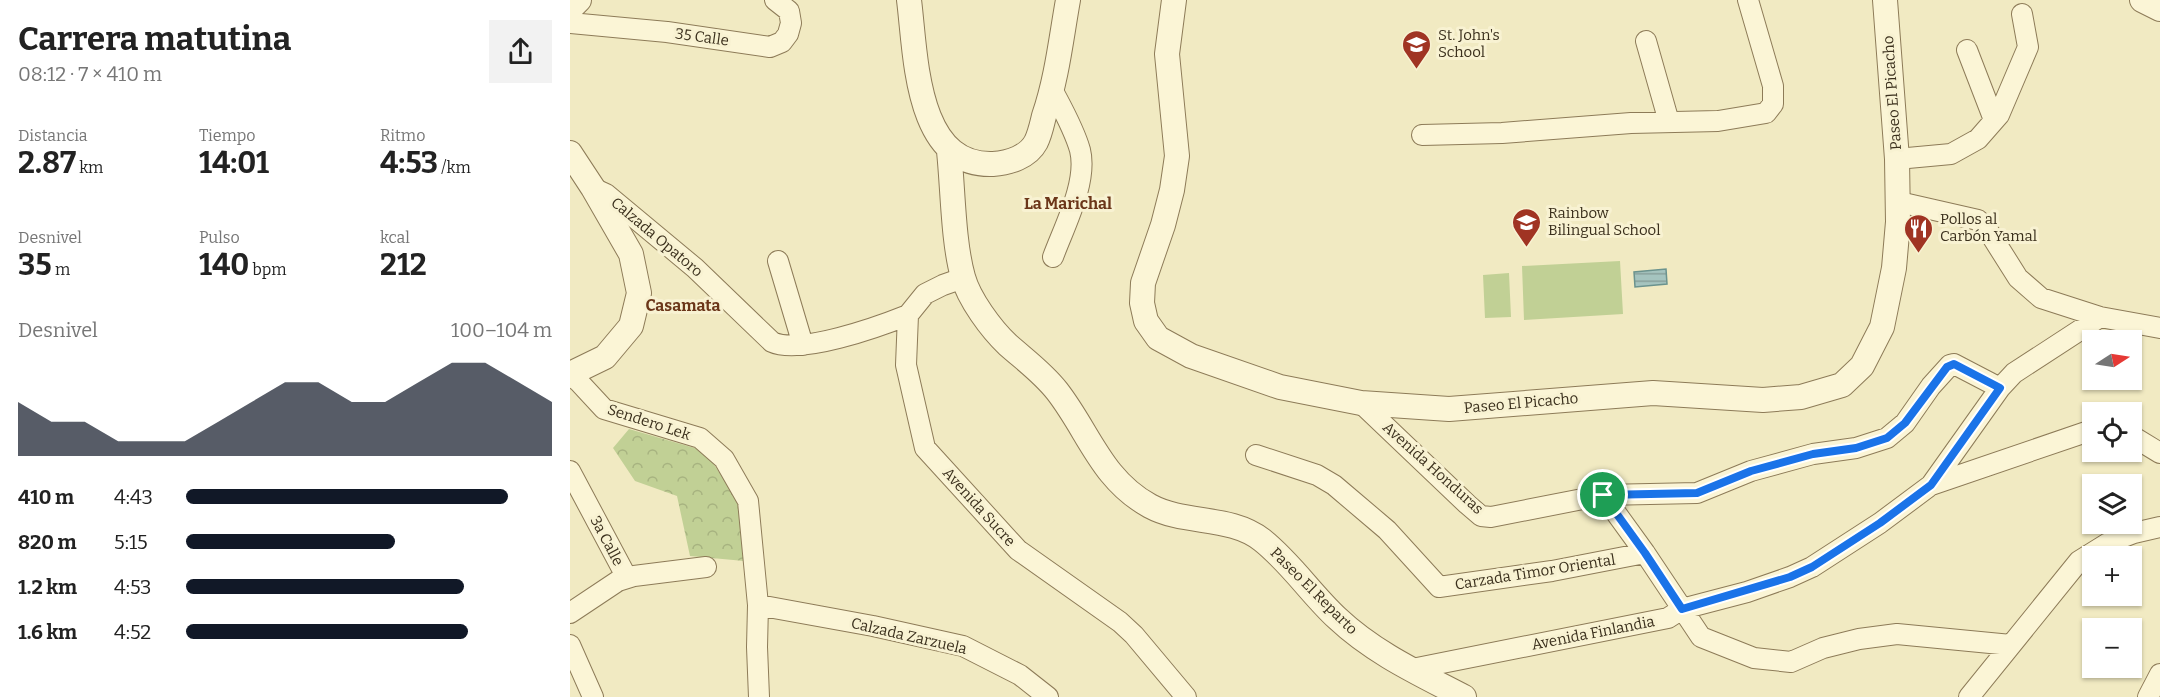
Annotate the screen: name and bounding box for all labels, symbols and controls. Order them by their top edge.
text: Carrera matutina [18,19,291,59]
button: share [489,20,552,83]
street label: 35 Calle [674,24,730,50]
place label: St. John's School [1438,26,1500,61]
school or university icon: St. John's School [1401,28,1433,70]
street label: Paseo El Picacho [1879,35,1905,151]
text: 08:12 · 7 × 410 m [18,62,162,86]
text: Distancia [18,126,87,145]
text: Tiempo [199,126,256,145]
text: Ritmo [380,126,425,145]
text: 2.87 [18,145,76,181]
text: 14:01 [199,145,269,181]
text: 4:53 [380,145,438,181]
text: km [76,158,103,177]
text: /km [438,158,471,177]
street label: Calzada Opatoro [608,193,706,281]
district label: La Marichal [1024,194,1112,213]
place label: Rainbow Bilingual School [1548,204,1660,239]
school or university icon: Rainbow Bilingual School [1511,206,1543,248]
place label: Pollos al Carbón Yamal [1940,210,2037,245]
restaurant icon: Pollos al Carbón Yamal [1903,212,1935,254]
text: Desnivel [18,228,82,247]
text: Pulso [199,228,240,247]
text: kcal [380,228,410,247]
text: 35 [18,247,52,283]
text: 140 [199,247,249,283]
text: 212 [380,247,427,283]
text: m [52,260,70,279]
text: bpm [249,260,287,279]
district label: Casamata [645,296,721,315]
text: Desnivel [18,318,98,342]
text: 100–104 m [451,318,552,342]
north arrow [2082,330,2142,390]
map controls [2082,330,2142,678]
street label: Paseo El Picacho [1463,389,1579,417]
street label: Sendero Lek [605,400,693,444]
button: locate [2082,402,2142,462]
street label: Avenida Honduras [1379,418,1487,518]
street label: Avenida Sucre [939,464,1019,550]
pin [1577,469,1628,520]
button: layers [2082,474,2142,534]
icon: arrive [1586,478,1619,511]
text: 410 m [18,485,74,509]
text: 4:43 [114,485,153,509]
street label: 3a Calle [586,513,628,569]
text: 820 m [18,530,77,554]
text: 5:15 [114,530,148,554]
street label: Paseo El Reparto [1267,544,1361,638]
button: + [2082,546,2142,606]
street label: Carzada Timor Oriental [1453,550,1617,594]
text: 1.2 km [18,575,77,599]
text: 4:53 [114,575,152,599]
street label: Avenida Finlandia [1530,612,1656,654]
street label: Calzada Zarzuela [849,614,969,658]
button: − [2082,618,2142,678]
text: 1.6 km [18,620,77,644]
text: 4:52 [114,620,151,644]

